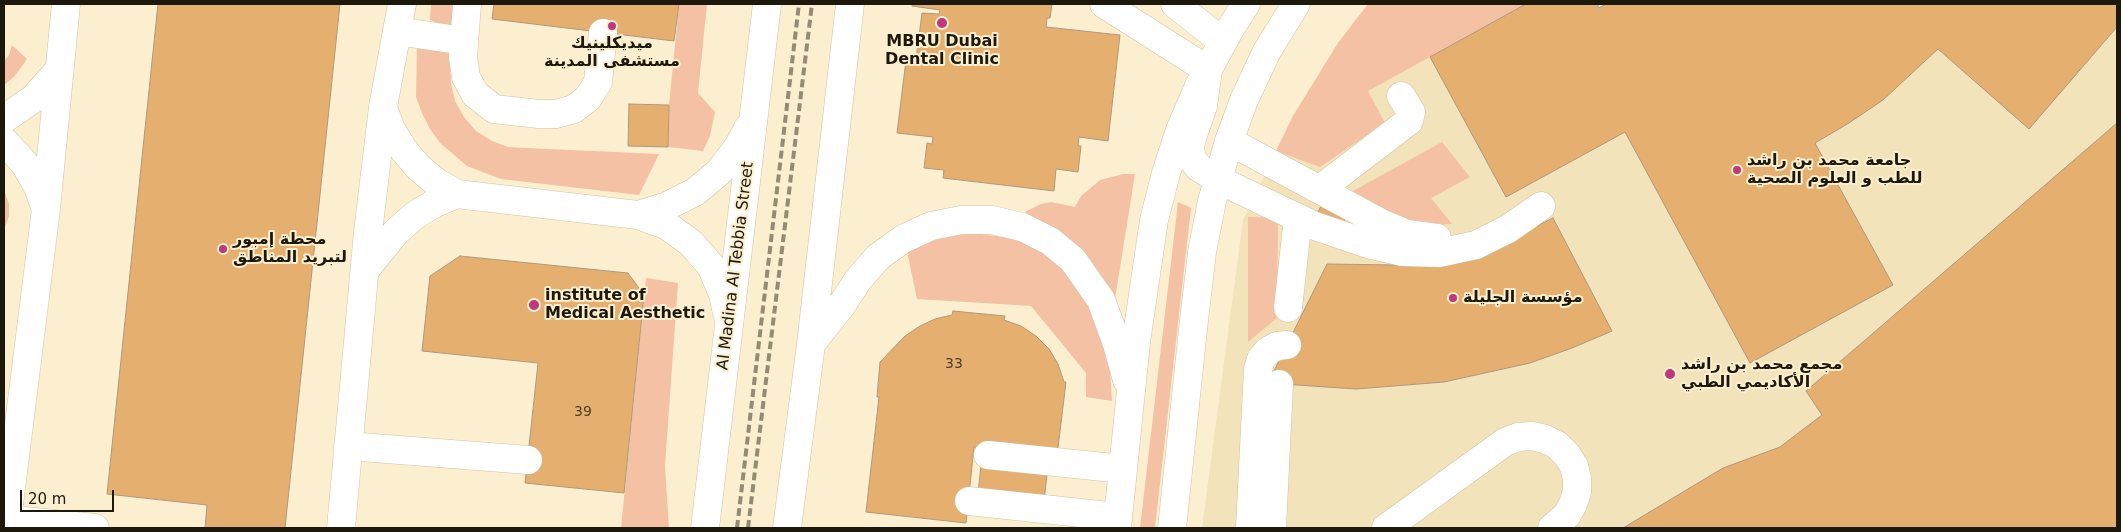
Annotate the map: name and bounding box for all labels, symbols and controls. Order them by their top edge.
marker: MBRU Dubai Dental Clinic [935,16,949,30]
marker: ميديكلينيك مستشفى المدينة [606,20,618,32]
place label: MBRU Dubai Dental Clinic [885,32,999,70]
place label: ميديكلينيك مستشفى المدينة [544,34,680,72]
place label: جامعة محمد بن راشد للطب و العلوم الصحية [1747,151,1923,189]
street label: Al Madina Al Tebbia Street [714,161,758,371]
marker: جامعة محمد بن راشد للطب و العلوم الصحية [1731,164,1743,176]
place label: محطة إمبور لتبريد المناطق [233,230,347,268]
marker: محطة إمبور لتبريد المناطق [217,243,229,255]
place label: institute of Medical Aesthetic [545,286,705,324]
place label: مؤسسة الجليلة [1463,288,1583,308]
marker: مؤسسة الجليلة [1447,292,1459,304]
marker: institute of Medical Aesthetic [527,298,541,312]
place label: مجمع محمد بن راشد الأكاديمي الطبي [1681,355,1842,393]
house number: 33 [945,356,963,372]
marker: مجمع محمد بن راشد الأكاديمي الطبي [1663,367,1677,381]
house number: 39 [574,404,592,420]
scale bar [22,480,116,512]
text: 20 m [28,490,66,508]

